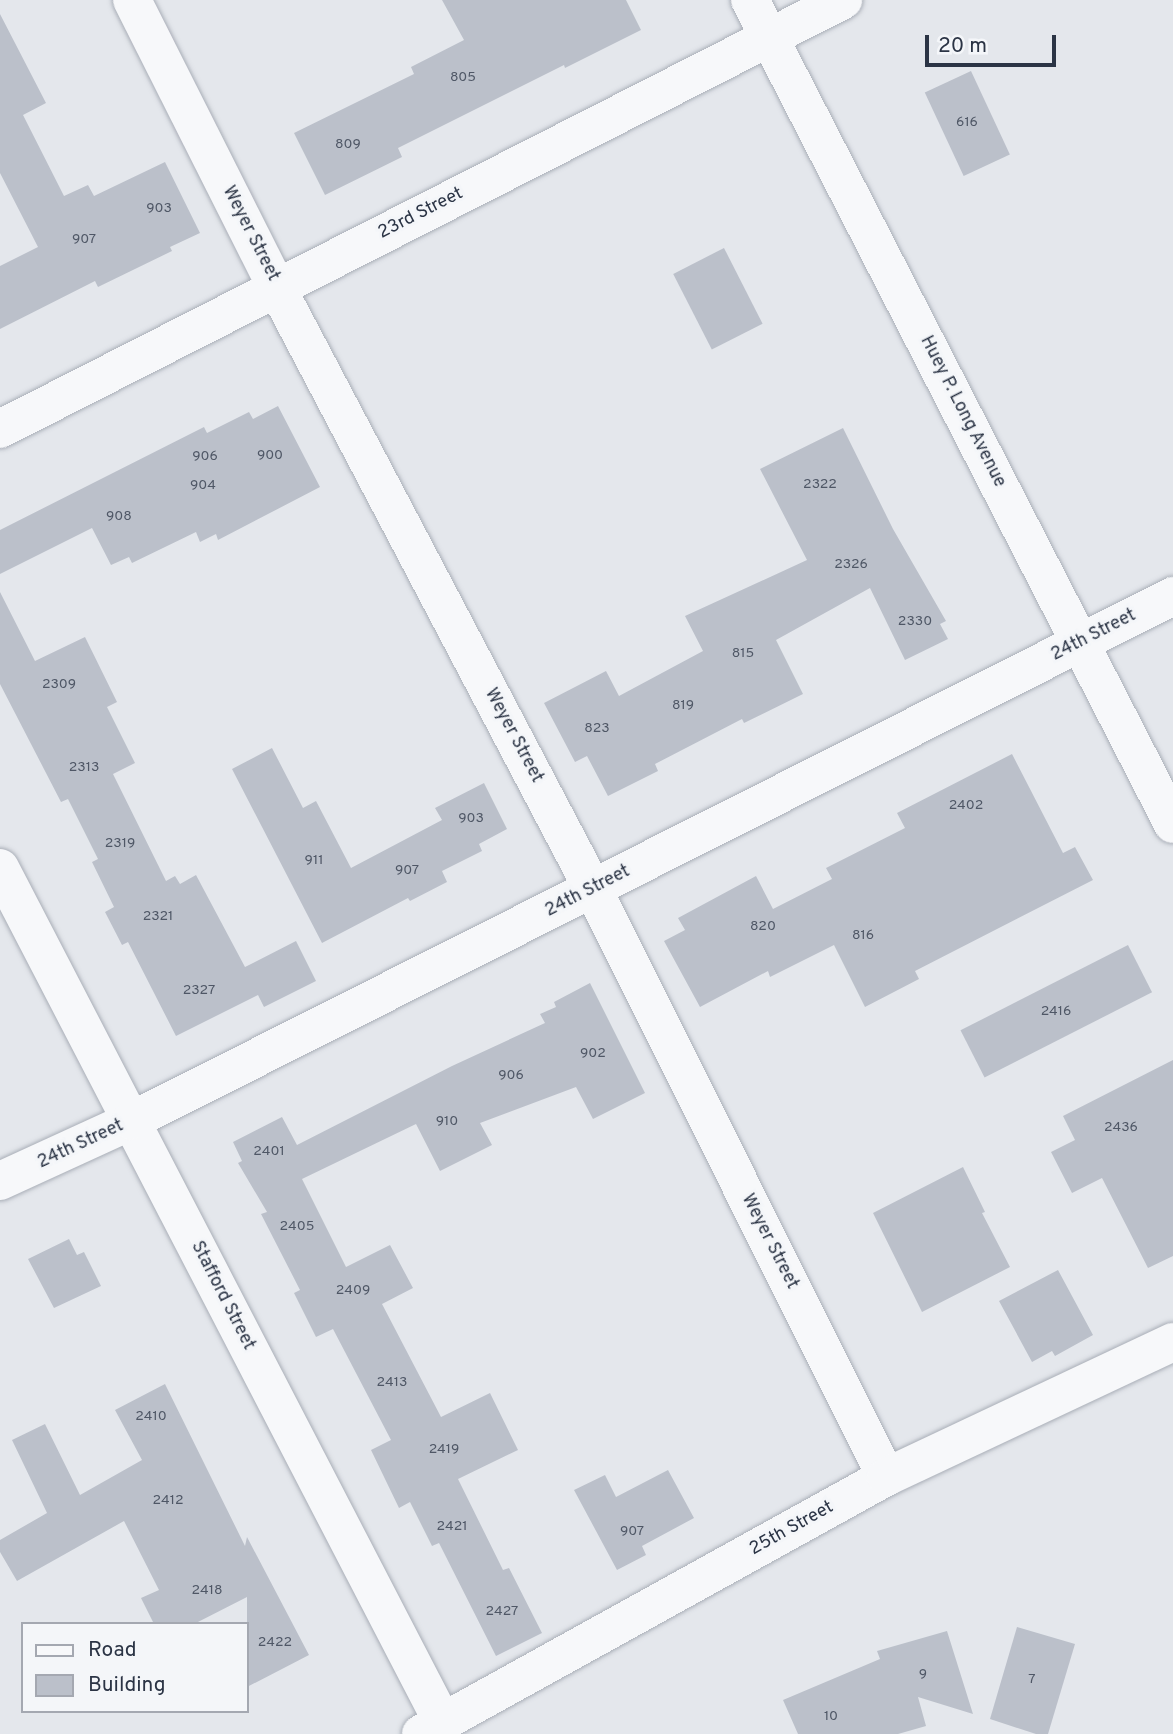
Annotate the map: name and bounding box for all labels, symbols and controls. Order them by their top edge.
scale bar [928,21,1059,65]
text: 20 m [938,33,987,60]
house number: 805 [450,70,476,86]
house number: 616 [956,115,978,131]
house number: 809 [335,137,361,153]
street label: Weyer Street [217,183,283,285]
street label: 23rd Street [375,183,467,245]
house number: 903 [146,201,172,217]
house number: 907 [72,232,96,248]
street label: Huey P. Long Avenue [914,332,1010,492]
house number: 900 [257,448,283,464]
house number: 906 [192,449,218,465]
house number: 2322 [803,477,837,493]
house number: 904 [190,478,216,494]
house number: 908 [106,509,132,525]
house number: 2326 [834,557,868,573]
street label: 24th Street [1048,605,1140,667]
house number: 2330 [898,614,932,630]
house number: 815 [732,646,754,662]
house number: 2309 [42,677,76,693]
street label: Weyer Street [479,685,547,787]
house number: 819 [672,698,694,714]
house number: 823 [584,721,610,737]
house number: 2313 [69,760,99,776]
house number: 2402 [949,798,983,814]
house number: 903 [458,811,484,827]
house number: 2319 [105,836,135,852]
house number: 911 [305,853,323,869]
street label: 24th Street [542,861,634,923]
house number: 907 [395,863,419,879]
house number: 2321 [143,909,173,925]
house number: 820 [750,919,776,935]
house number: 816 [852,928,874,944]
house number: 2327 [183,983,215,999]
house number: 2416 [1041,1004,1071,1020]
house number: 902 [580,1046,606,1062]
house number: 906 [498,1068,524,1084]
house number: 910 [436,1114,458,1130]
street label: 24th Street [35,1116,127,1174]
house number: 2436 [1104,1120,1138,1136]
house number: 2401 [253,1144,285,1160]
street label: Weyer Street [736,1191,802,1293]
house number: 2405 [280,1219,314,1235]
street label: Stafford Street [185,1238,259,1354]
house number: 2409 [336,1283,370,1299]
house number: 2413 [377,1375,407,1391]
house number: 2410 [135,1409,167,1425]
house number: 2419 [429,1442,459,1458]
house number: 2412 [153,1493,183,1509]
street label: 25th Street [746,1497,838,1561]
house number: 2421 [437,1519,467,1535]
house number: 907 [620,1524,644,1540]
house number: 2418 [192,1583,222,1599]
house number: 2427 [486,1604,518,1620]
legend [21,1622,248,1713]
house number: 2422 [258,1635,292,1651]
text: Road [88,1637,137,1664]
house number: 9 [919,1667,927,1683]
text: Building [88,1672,166,1699]
house number: 7 [1028,1672,1036,1688]
house number: 10 [824,1709,838,1725]

